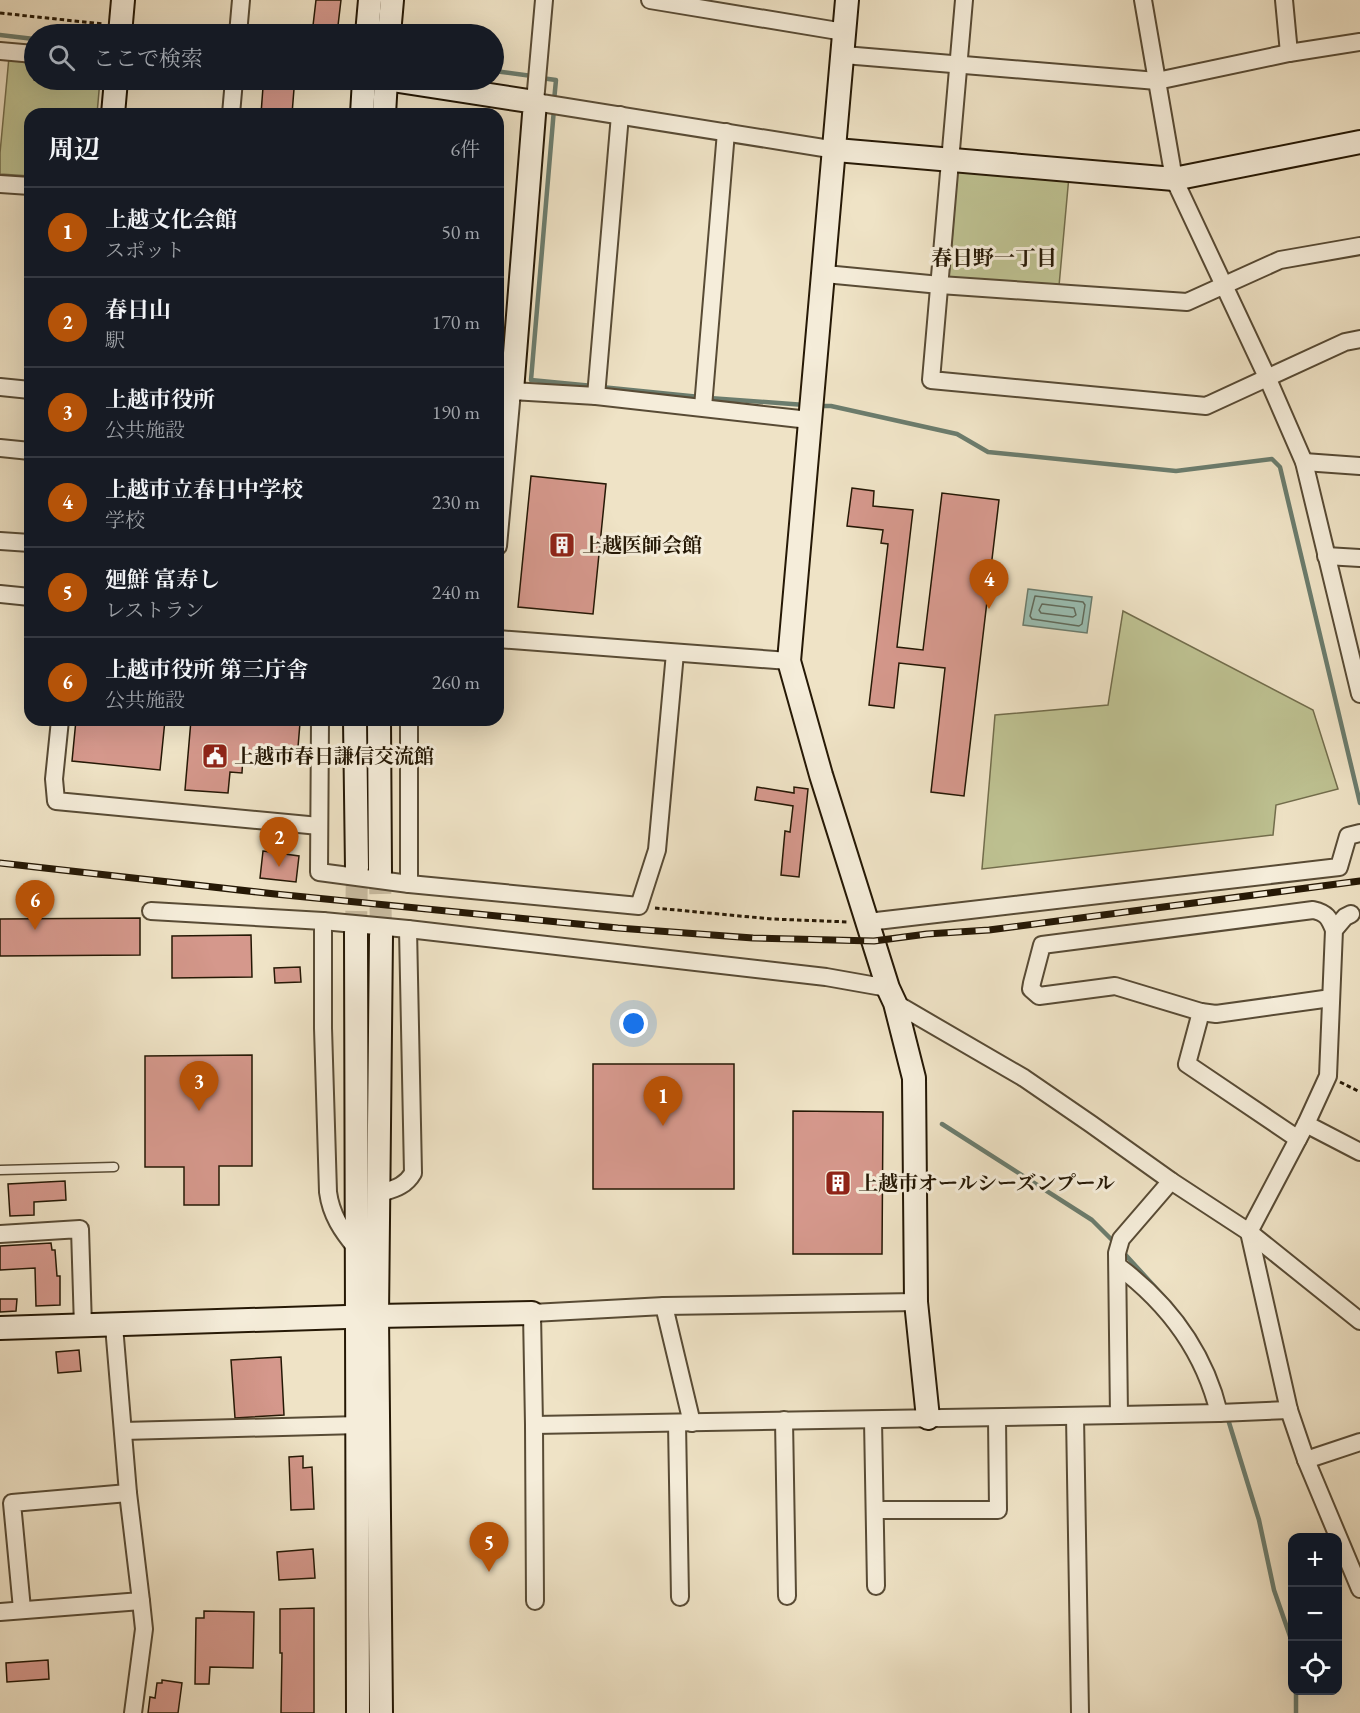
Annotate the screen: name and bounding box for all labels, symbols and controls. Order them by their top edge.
search box [24,24,504,90]
icon: search [45,41,78,74]
text: ここで検索 [93,44,203,73]
text: 周辺 [48,132,100,166]
text: 6件 [450,136,480,162]
text: 上越文化会館 [105,205,237,234]
text: 1 [62,219,73,245]
text: 50 m [441,219,480,245]
text: スポット [105,237,185,263]
district label: 春日野一丁目 [931,244,1057,271]
text: 春日山 [105,295,171,324]
text: 2 [62,309,73,335]
text: 170 m [432,309,480,335]
text: 駅 [105,327,125,353]
text: 上越市役所 [105,385,215,414]
text: 3 [62,399,73,425]
text: 190 m [432,399,480,425]
text: 公共施設 [105,417,185,443]
text: 上越市立春日中学校 [105,475,303,504]
text: 4 [62,489,73,515]
text: 230 m [432,489,480,515]
text: 学校 [105,507,145,533]
building icon: 上越医師会館 [547,530,577,560]
place label: 上越医師会館 [582,532,702,558]
pin: 4 [970,560,1008,609]
text: 廻鮮 富寿し [105,565,220,594]
text: 5 [62,579,73,605]
text: 240 m [432,579,480,605]
text: レストラン [105,597,204,623]
text: 上越市役所 第三庁舎 [105,655,308,684]
text: 6 [62,669,73,695]
text: 260 m [432,669,480,695]
text: 公共施設 [105,687,185,713]
public building icon: 上越市春日謙信交流館 [200,741,230,771]
place label: 上越市春日謙信交流館 [234,743,434,769]
pin: 2 [260,818,298,867]
pin: 6 [15,880,54,930]
your location [619,1009,648,1038]
pin: 3 [180,1062,218,1111]
pin: 1 [644,1076,682,1126]
building icon: 上越市オールシーズンプール [823,1168,853,1198]
place label: 上越市オールシーズンプール [858,1170,1115,1196]
pin: 5 [470,1522,508,1572]
map controls [1288,1533,1342,1695]
button: + [1288,1533,1342,1587]
button: − [1288,1587,1342,1641]
button: locate [1288,1641,1342,1695]

